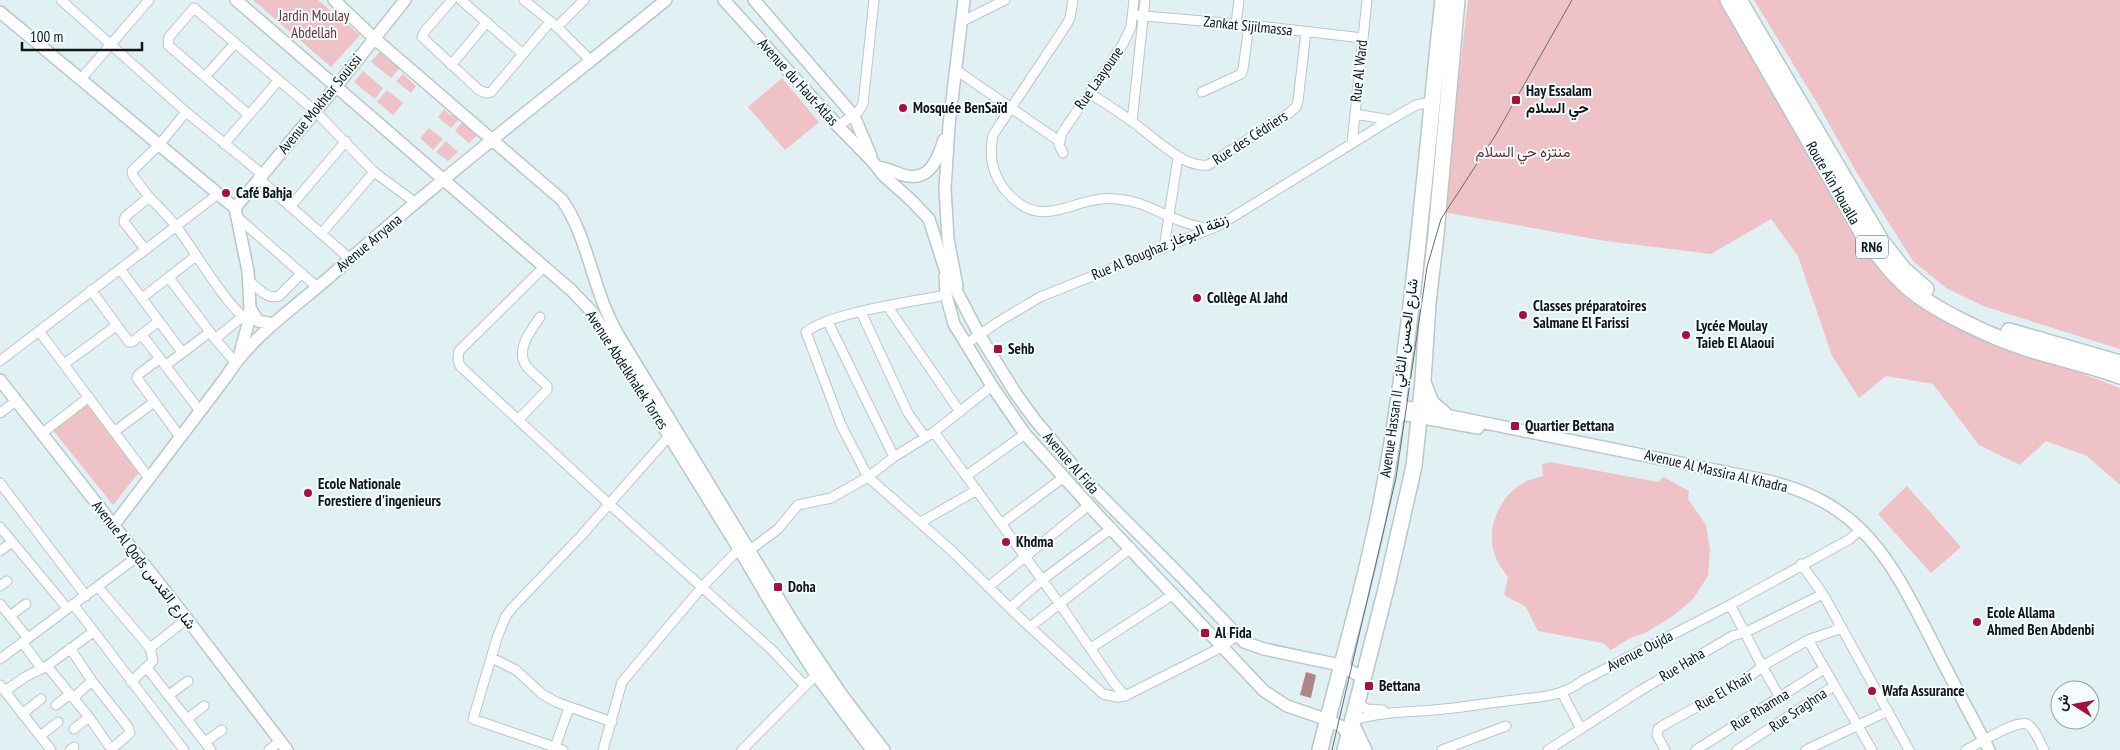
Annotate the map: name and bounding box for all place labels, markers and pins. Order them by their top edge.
place label: Hay Essalam حي السلام [1526,81,1592,121]
marker: Hay Essalam حي السلام [1510,94,1522,106]
place label: Mosquée BenSaïd [913,98,1008,117]
marker: Mosquée BenSaïd [897,102,909,114]
place label: Café Bahja [236,183,292,202]
marker: Café Bahja [220,187,232,199]
place label: Collège Al Jahd [1207,288,1288,307]
marker: Collège Al Jahd [1191,292,1203,304]
place label: Classes préparatoires Salmane El Farissi [1533,296,1646,332]
marker: Classes préparatoires Salmane El Farissi [1517,309,1529,321]
place label: Lycée Moulay Taieb El Alaoui [1696,316,1774,352]
marker: Lycée Moulay Taieb El Alaoui [1680,329,1692,341]
place label: Sehb [1008,339,1035,358]
marker: Sehb [992,343,1004,355]
place label: Quartier Bettana [1525,416,1614,435]
marker: Quartier Bettana [1509,420,1521,432]
place label: Ecole Nationale Forestiere d'ingenieurs [318,474,441,510]
marker: Ecole Nationale Forestiere d'ingenieurs [302,487,314,499]
place label: Khdma [1016,532,1053,551]
marker: Khdma [1000,536,1012,548]
place label: Doha [788,577,816,596]
marker: Doha [772,581,784,593]
place label: Ecole Allama Ahmed Ben Abdenbi [1986,603,2094,639]
marker: Ecole Allama Ahmed Ben Abdenbi [1971,616,1983,628]
place label: Al Fida [1214,623,1252,642]
marker: Al Fida [1199,627,1211,639]
place label: Bettana [1379,676,1421,695]
marker: Bettana [1363,680,1375,692]
place label: Wafa Assurance [1881,681,1965,700]
marker: Wafa Assurance [1866,685,1878,697]

